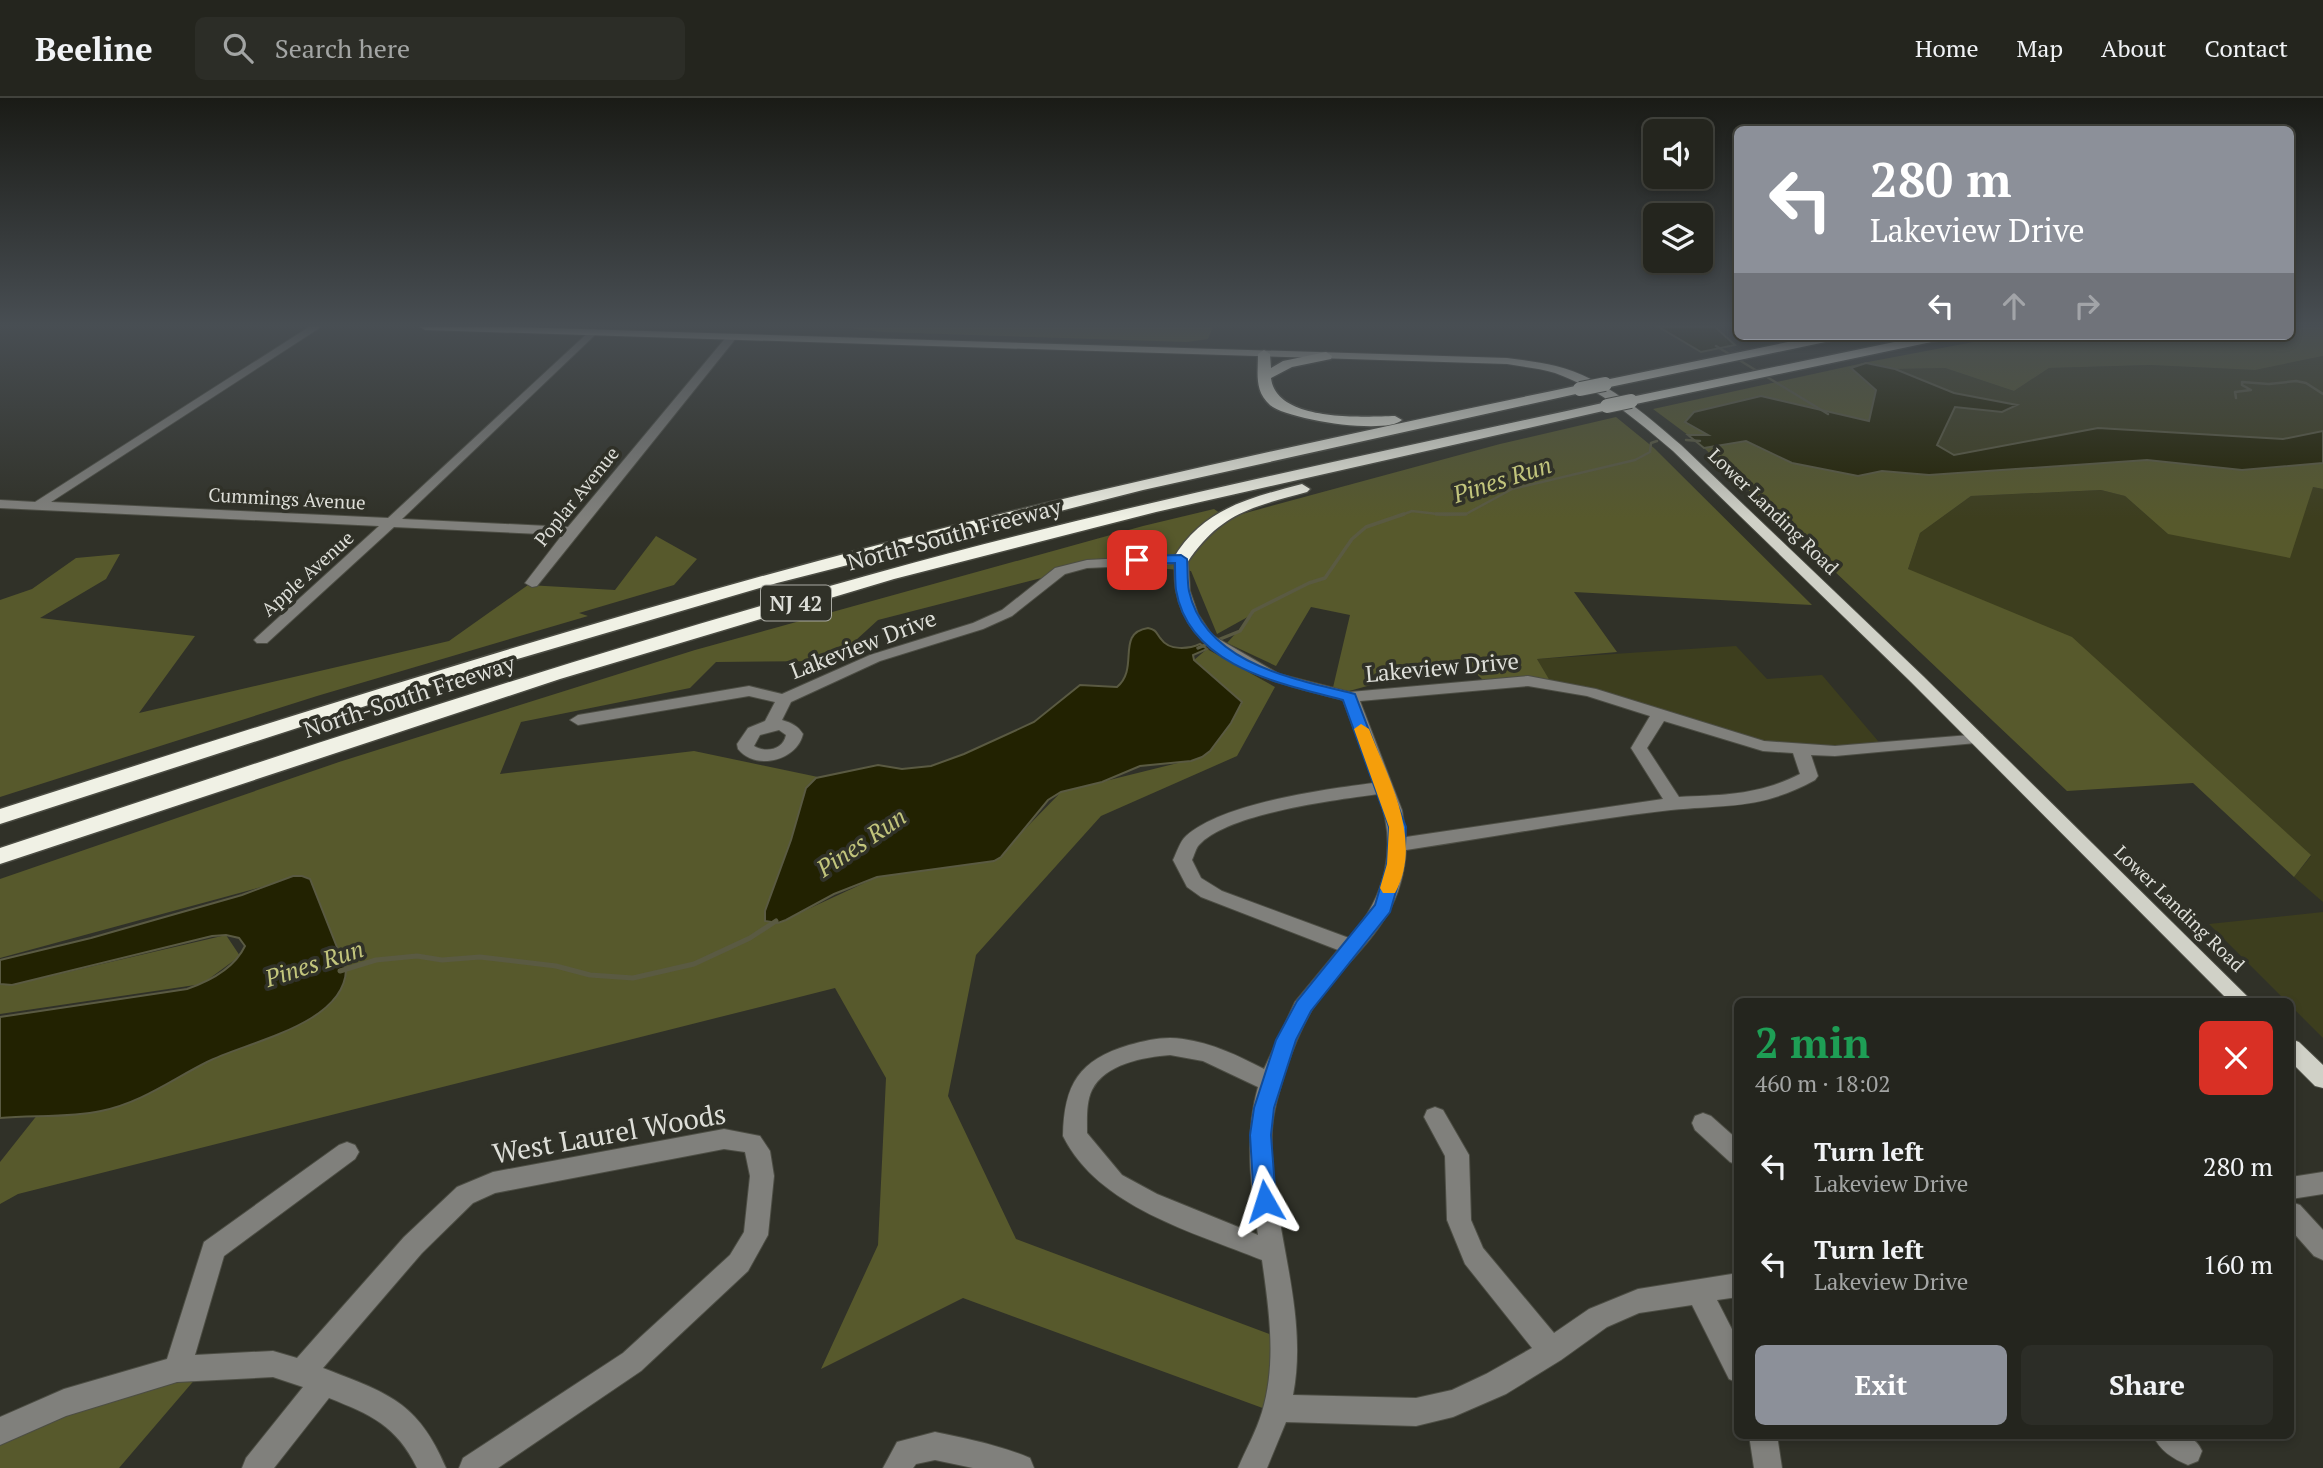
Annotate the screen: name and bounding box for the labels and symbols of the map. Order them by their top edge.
street label: Poplar Avenue [528,441,624,551]
street label: Lower Landing Road [1704,442,1845,580]
water label: Pines Run [1448,448,1555,510]
street label: Cummings Avenue [208,481,366,515]
street label: North-South Freeway [843,490,1065,578]
street label: Apple Avenue [255,525,359,621]
pin [1107,530,1167,590]
road number: NJ 42 [761,586,831,620]
street label: Lakeview Drive [785,602,941,686]
street label: Lakeview Drive [1364,645,1520,689]
street label: North-South Freeway [299,647,519,745]
water label: Pines Run [809,800,912,884]
street label: Lower Landing Road [2110,839,2251,977]
water label: Pines Run [260,932,367,994]
street label: West Laurel Woods [489,1094,729,1172]
position arrow [1228,1164,1302,1238]

